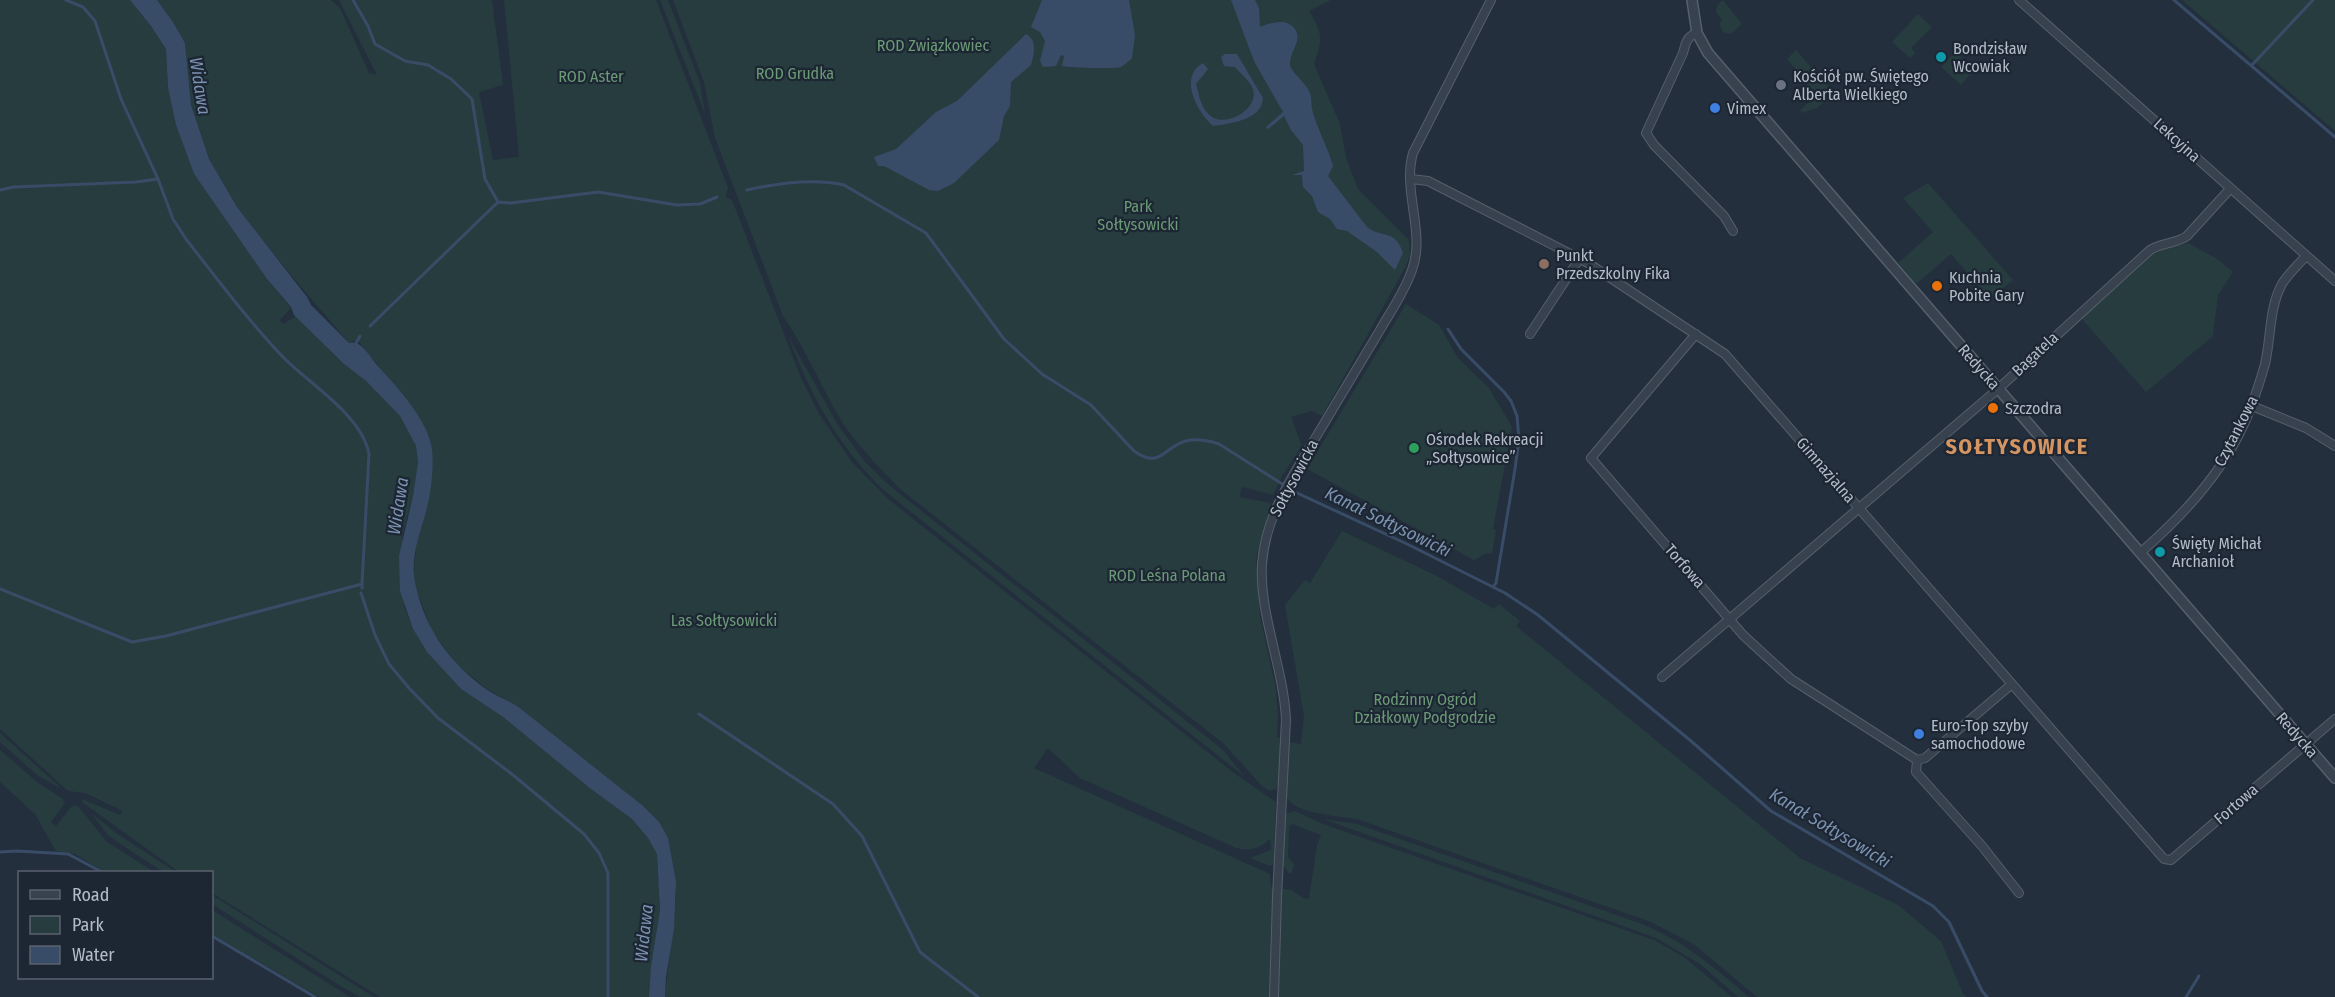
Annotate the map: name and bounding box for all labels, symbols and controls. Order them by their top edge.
park label: ROD Związkowiec [877,36,990,56]
place label: Bondzisław Wcowiak [1953,39,2027,76]
marker: Bondzisław Wcowiak [1934,50,1948,64]
water label: Widawa [185,56,215,116]
park label: ROD Grudka [756,64,834,83]
park label: ROD Aster [558,67,624,86]
place label: Kościół pw. Świętego Alberta Wielkiego [1793,67,1929,104]
marker: Kościół pw. Świętego Alberta Wielkiego [1774,78,1788,92]
place label: Vimex [1727,99,1766,118]
marker: Vimex [1708,101,1722,115]
street label: Lekcyjna [2150,114,2204,166]
park label: Park Sołtysowicki [1097,197,1179,234]
place label: Punkt Przedszkolny Fika [1556,246,1670,283]
marker: Punkt Przedszkolny Fika [1537,257,1551,271]
place label: Kuchnia Pobite Gary [1949,268,2025,305]
marker: Kuchnia Pobite Gary [1930,279,1944,293]
street label: Bagatela [2008,328,2062,380]
street label: Redycka [1954,340,2004,394]
street label: Czytankowa [2210,392,2262,470]
place label: Szczodra [2005,399,2062,418]
marker: Szczodra [1986,401,2000,415]
place label: Ośrodek Rekreacji „Sołtysowice” [1426,430,1544,467]
street label: Gimnazjalna [1792,433,1860,507]
district label: SOŁTYSOWICE [1945,433,2089,460]
street label: Sołtysowicka [1266,436,1322,520]
marker: Ośrodek Rekreacji „Sołtysowice” [1407,441,1421,455]
water label: Widawa [383,476,413,536]
water label: Kanał Sołtysowicki [1321,482,1455,562]
place label: Święty Michał Archanioł [2172,534,2262,571]
street label: Torfowa [1661,540,1709,592]
marker: Święty Michał Archanioł [2153,545,2167,559]
park label: ROD Leśna Polana [1108,566,1226,585]
park label: Las Sołtysowicki [671,611,777,630]
park label: Rodzinny Ogród Działkowy Podgrodzie [1354,690,1496,727]
street label: Redycka [2272,708,2322,762]
place label: Euro-Top szyby samochodowe [1931,716,2029,753]
marker: Euro-Top szyby samochodowe [1912,727,1926,741]
street label: Fortowa [2210,780,2262,828]
water label: Kanał Sołtysowicki [1765,783,1895,873]
legend [18,871,213,979]
text: Road [72,884,109,906]
water label: Widawa [630,903,658,963]
text: Park [72,914,105,936]
text: Water [72,944,115,966]

